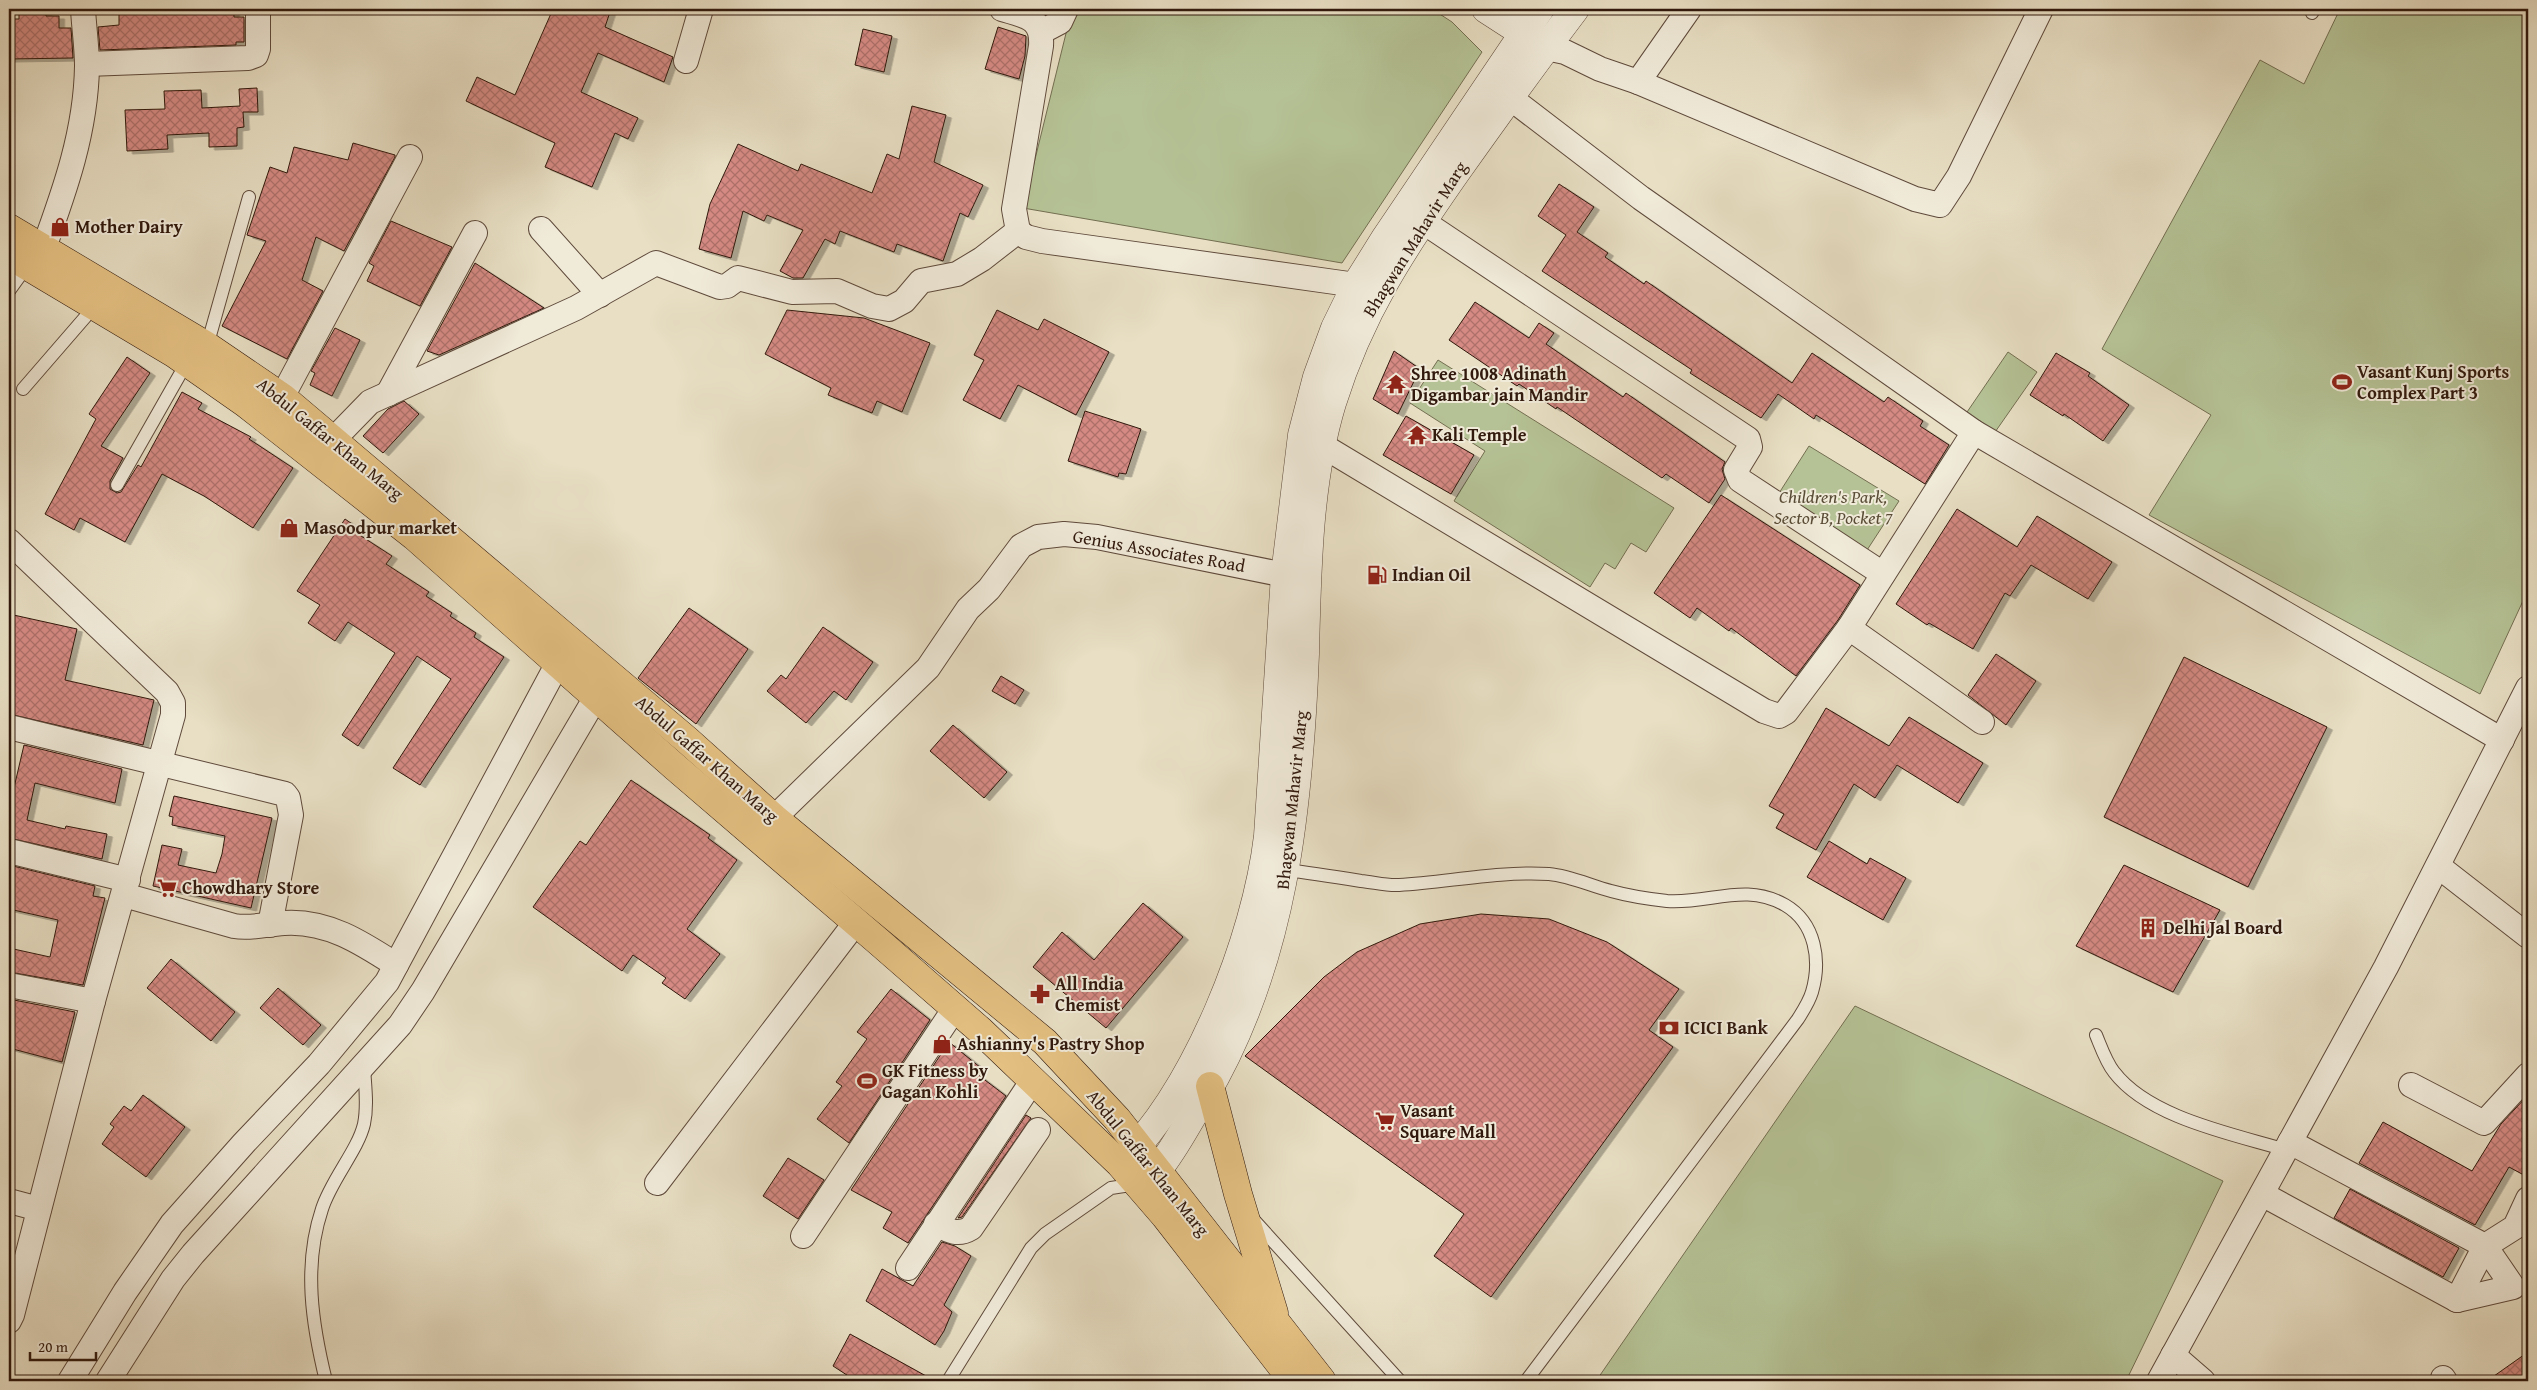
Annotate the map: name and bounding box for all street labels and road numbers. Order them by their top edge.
street label: Bhagwan Mahavir Marg [1356,155,1474,322]
street label: Abdul Gaffar Khan Marg [251,371,410,506]
street label: Genius Associates Road [1071,522,1248,579]
street label: Abdul Gaffar Khan Marg [630,689,785,829]
street label: Bhagwan Mahavir Marg [1269,709,1314,891]
street label: Abdul Gaffar Khan Marg [1081,1083,1216,1242]

